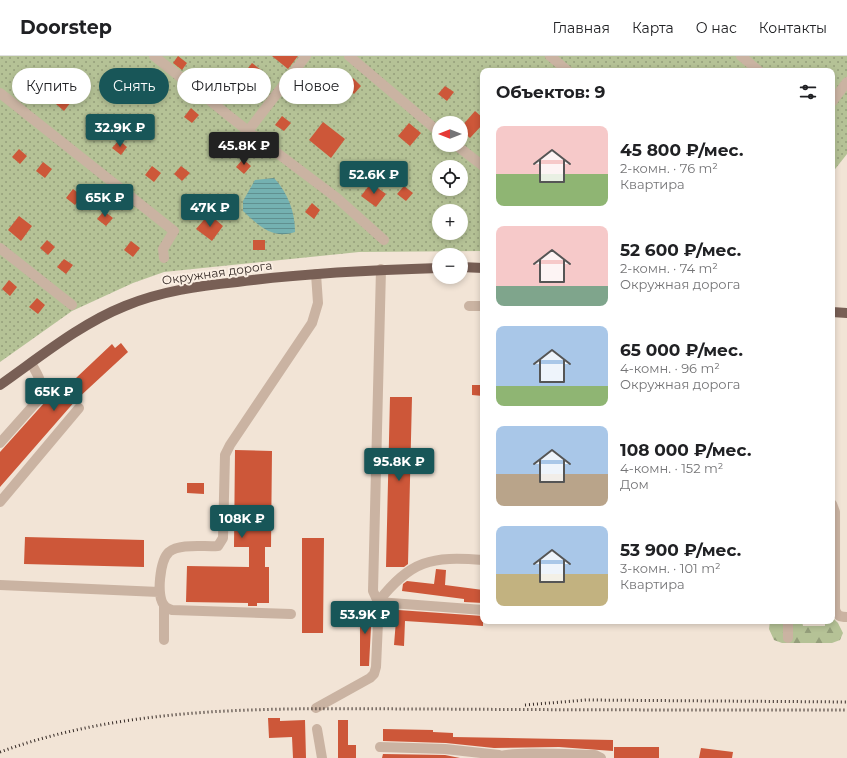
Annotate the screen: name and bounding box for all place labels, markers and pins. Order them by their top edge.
pin: 32.9K ₽ [83,114,157,148]
pin: 45.8K ₽ [207,132,281,166]
pin: 52.6K ₽ [337,161,411,195]
pin: 65K ₽ [77,184,133,218]
pin: 47K ₽ [182,194,238,228]
pin: 65K ₽ [26,378,82,412]
pin: 95.8K ₽ [362,448,436,482]
pin: 108K ₽ [209,505,275,539]
pin: 53.9K ₽ [328,601,402,635]

